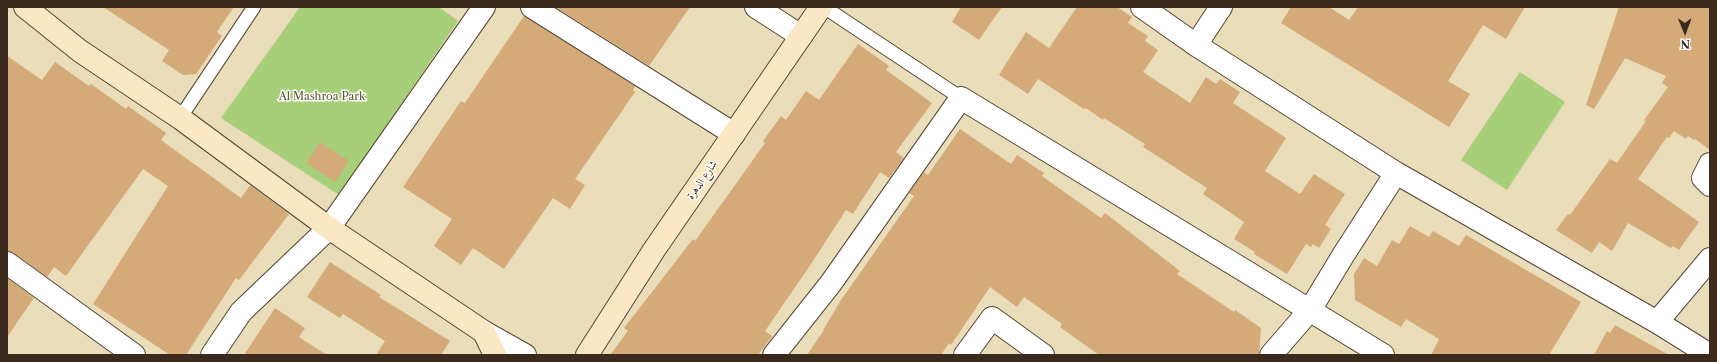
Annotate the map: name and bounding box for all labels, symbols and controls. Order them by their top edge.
north arrow [1665,12,1705,52]
text: N [1680,37,1690,51]
park label: Al Mashroa Park [279,90,365,104]
street label: شارع الدهرة [684,158,720,202]

